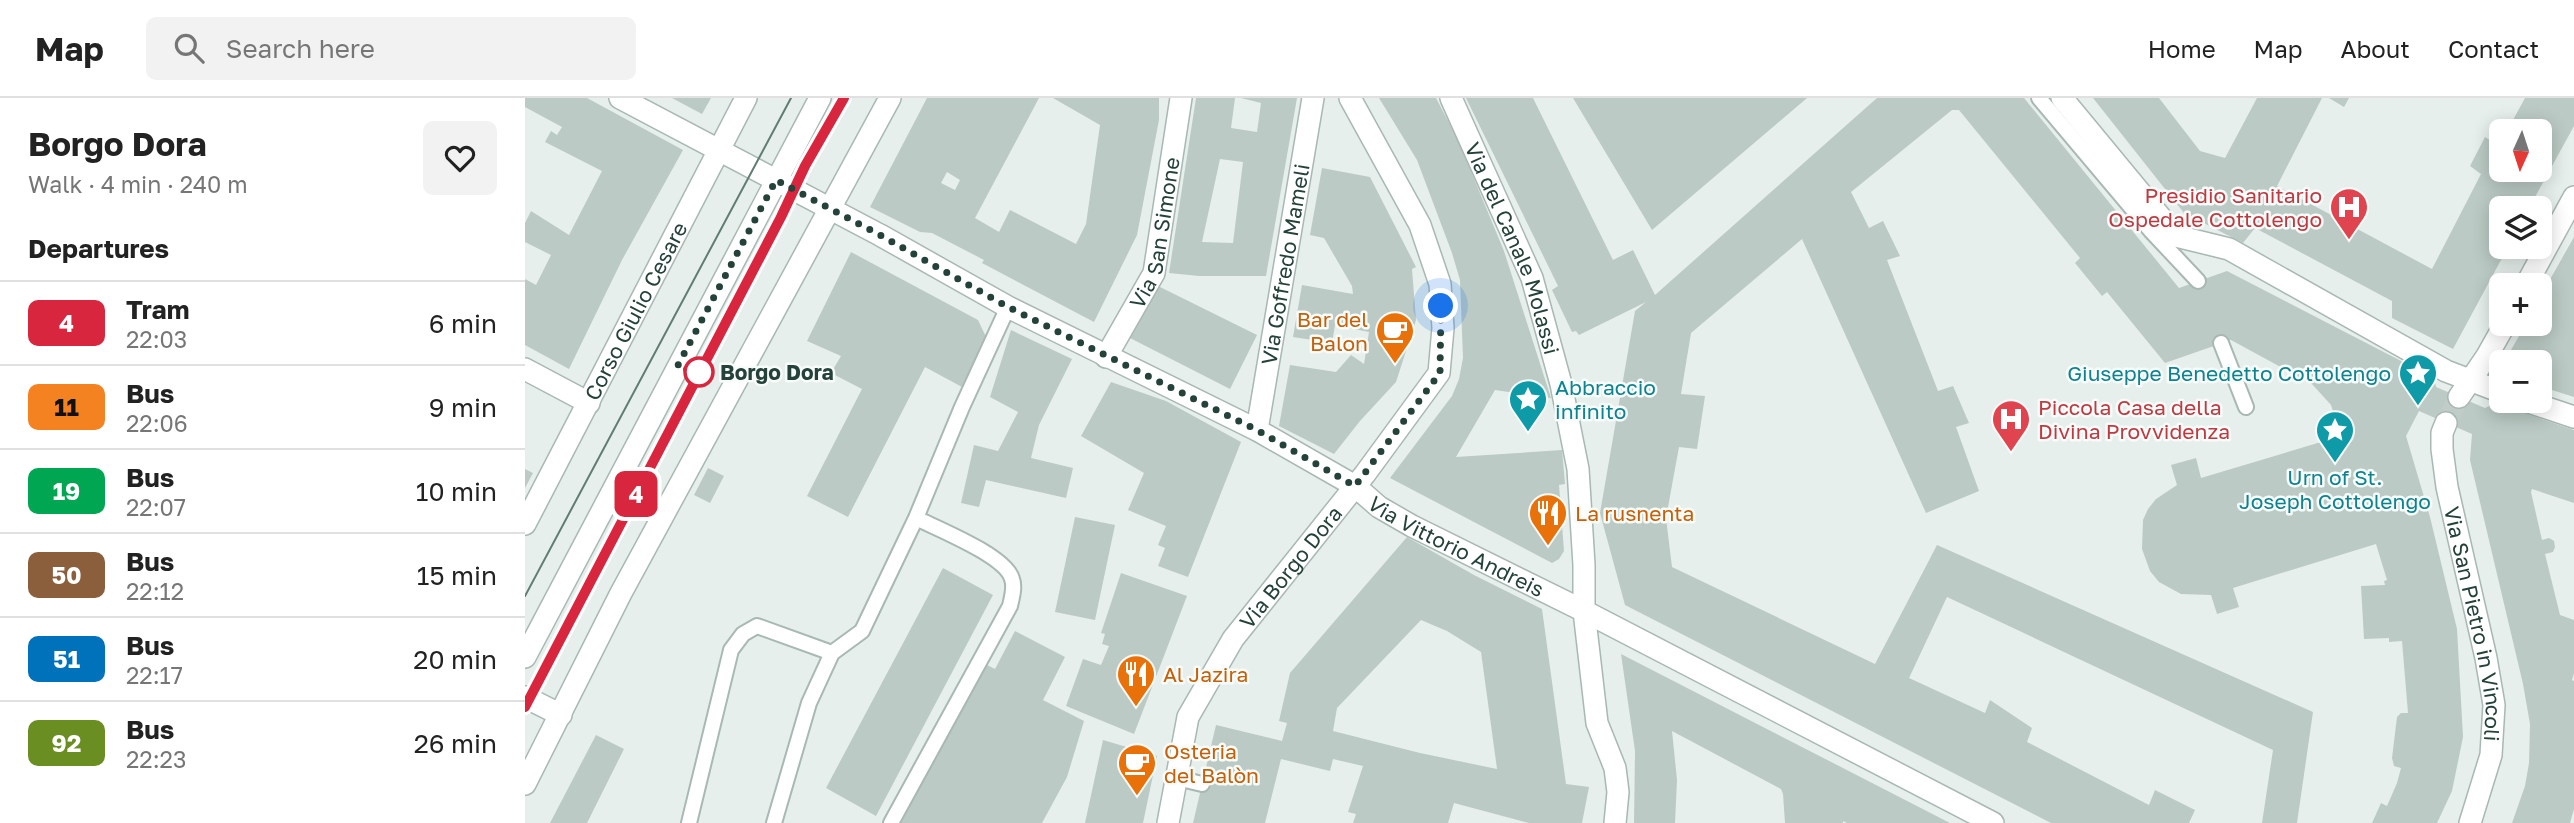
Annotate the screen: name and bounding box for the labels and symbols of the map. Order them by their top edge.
north arrow [2489,119,2551,182]
street label: Via del Canale Molassi [1460,138,1565,357]
street label: Via San Simone [1124,155,1185,313]
street label: Via Goffredo Mameli [1255,162,1315,367]
place label: Presidio Sanitario Ospedale Cottolengo [2108,182,2322,232]
hospital icon: Presidio Sanitario Ospedale Cottolengo [2328,186,2370,241]
street label: Corso Giulio Cesare [579,217,692,404]
your location [1423,288,1458,323]
place label: Bar del Balon [1297,306,1368,356]
cafe icon: Bar del Balon [1374,310,1416,365]
place icon: Giuseppe Benedetto Cottolengo [2397,352,2439,407]
marker: Borgo Dora [684,357,714,387]
place label: Borgo Dora [720,359,834,385]
place label: Giuseppe Benedetto Cottolengo [2067,360,2391,386]
place label: Abbraccio infinito [1555,374,1656,424]
place icon: Abbraccio infinito [1507,378,1549,433]
place label: Piccola Casa della Divina Provvidenza [2038,394,2230,444]
hospital icon: Piccola Casa della Divina Provvidenza [1990,398,2032,453]
place icon: Urn of St. Joseph Cottolengo [2314,409,2356,464]
place label: Urn of St. Joseph Cottolengo [2239,464,2431,514]
line badge: 4 [613,471,659,517]
street label: Via Vittorio Andreis [1363,490,1549,602]
restaurant icon: La rusnenta [1527,492,1569,547]
place label: La rusnenta [1575,500,1694,526]
street label: Via Borgo Dora [1234,501,1347,634]
street label: Via San Pietro in Vincoli [2439,504,2507,742]
restaurant icon: Al Jazira [1115,653,1157,708]
place label: Al Jazira [1163,661,1248,687]
place label: Osteria del Balòn [1164,738,1259,788]
cafe icon: Osteria del Balòn [1116,742,1158,797]

